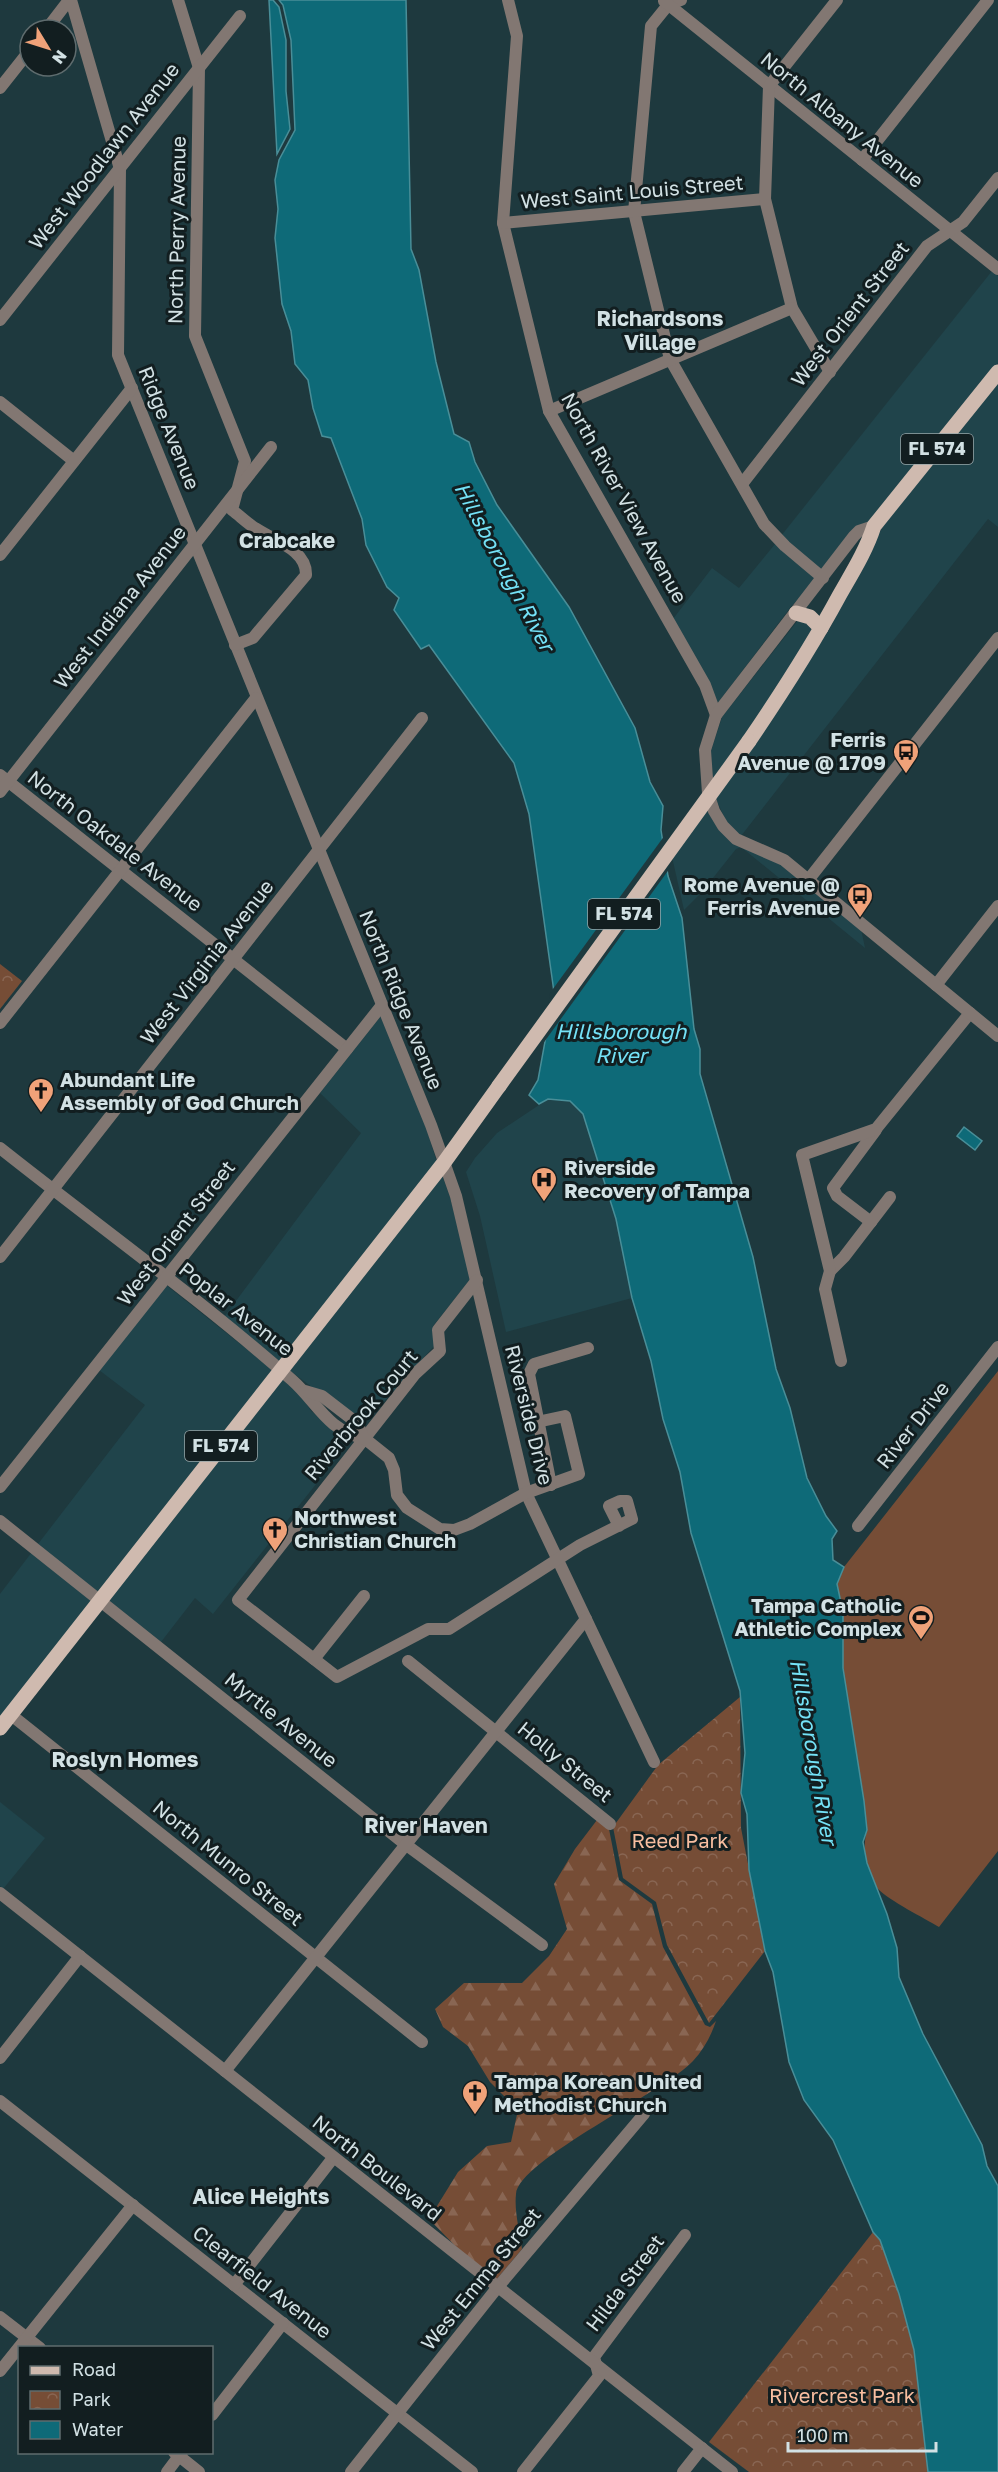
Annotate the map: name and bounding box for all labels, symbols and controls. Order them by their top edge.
north arrow [18,18,78,78]
text: N [48,46,71,68]
street label: North Albany Avenue [756,46,929,192]
street label: West Woodlawn Avenue [23,57,183,253]
street label: North Perry Avenue [162,136,190,324]
street label: West Saint Louis Street [519,169,744,213]
street label: West Orient Street [785,236,913,391]
district label: Richardsons Village [597,305,724,355]
street label: Ridge Avenue [134,363,206,493]
street label: North River View Avenue [557,388,693,607]
road number: FL 574 [901,434,973,464]
water label: Hillsborough River [449,478,562,658]
street label: West Indiana Avenue [48,520,190,693]
district label: Crabcake [239,527,335,553]
place label: Ferris Avenue @ 1709 [737,727,886,774]
bus stop icon: Ferris Avenue @ 1709 [891,737,921,775]
street label: North Oakdale Avenue [24,765,208,916]
place label: Rome Avenue @ Ferris Avenue [683,872,840,919]
street label: West Virginia Avenue [135,874,278,1048]
bus stop icon: Rome Avenue @ Ferris Avenue [845,881,875,919]
road number: FL 574 [588,899,660,929]
street label: North Ridge Avenue [355,906,449,1093]
water label: Hillsborough River [556,1018,687,1068]
place label: Abundant Life Assembly of God Church [60,1067,299,1114]
church icon: Abundant Life Assembly of God Church [26,1076,56,1114]
street label: West Orient Street [111,1155,239,1310]
place label: Riverside Recovery of Tampa [564,1155,750,1202]
hospital icon: Riverside Recovery of Tampa [529,1165,559,1203]
street label: Poplar Avenue [175,1256,298,1360]
street label: Riverside Drive [501,1342,559,1487]
street label: Riverbrook Court [299,1344,422,1485]
street label: River Drive [871,1376,954,1473]
road number: FL 574 [185,1431,257,1461]
place label: Northwest Christian Church [294,1505,456,1552]
church icon: Northwest Christian Church [260,1515,290,1553]
place label: Tampa Catholic Athletic Complex [734,1593,902,1640]
sports icon: Tampa Catholic Athletic Complex [906,1603,936,1641]
water label: Hillsborough River [785,1657,844,1849]
street label: Myrtle Avenue [220,1666,343,1772]
street label: Holly Street [513,1716,618,1807]
district label: Roslyn Homes [52,1746,199,1772]
street label: North Munro Street [149,1794,308,1930]
district label: River Haven [364,1812,488,1838]
park label: Reed Park [631,1828,729,1852]
place label: Tampa Korean United Methodist Church [494,2069,702,2116]
church icon: Tampa Korean United Methodist Church [460,2078,490,2116]
street label: North Boulevard [308,2109,447,2225]
district label: Alice Heights [192,2183,330,2209]
street label: West Emma Street [415,2202,545,2355]
street label: Clearfield Avenue [189,2220,337,2343]
street label: Hilda Street [580,2229,668,2335]
legend [18,2346,213,2454]
text: Road [72,2358,116,2380]
park label: Rivercrest Park [769,2383,915,2407]
text: Park [72,2388,111,2410]
scale bar [788,2415,936,2453]
text: Water [72,2418,123,2440]
text: 100 m [797,2424,848,2446]

